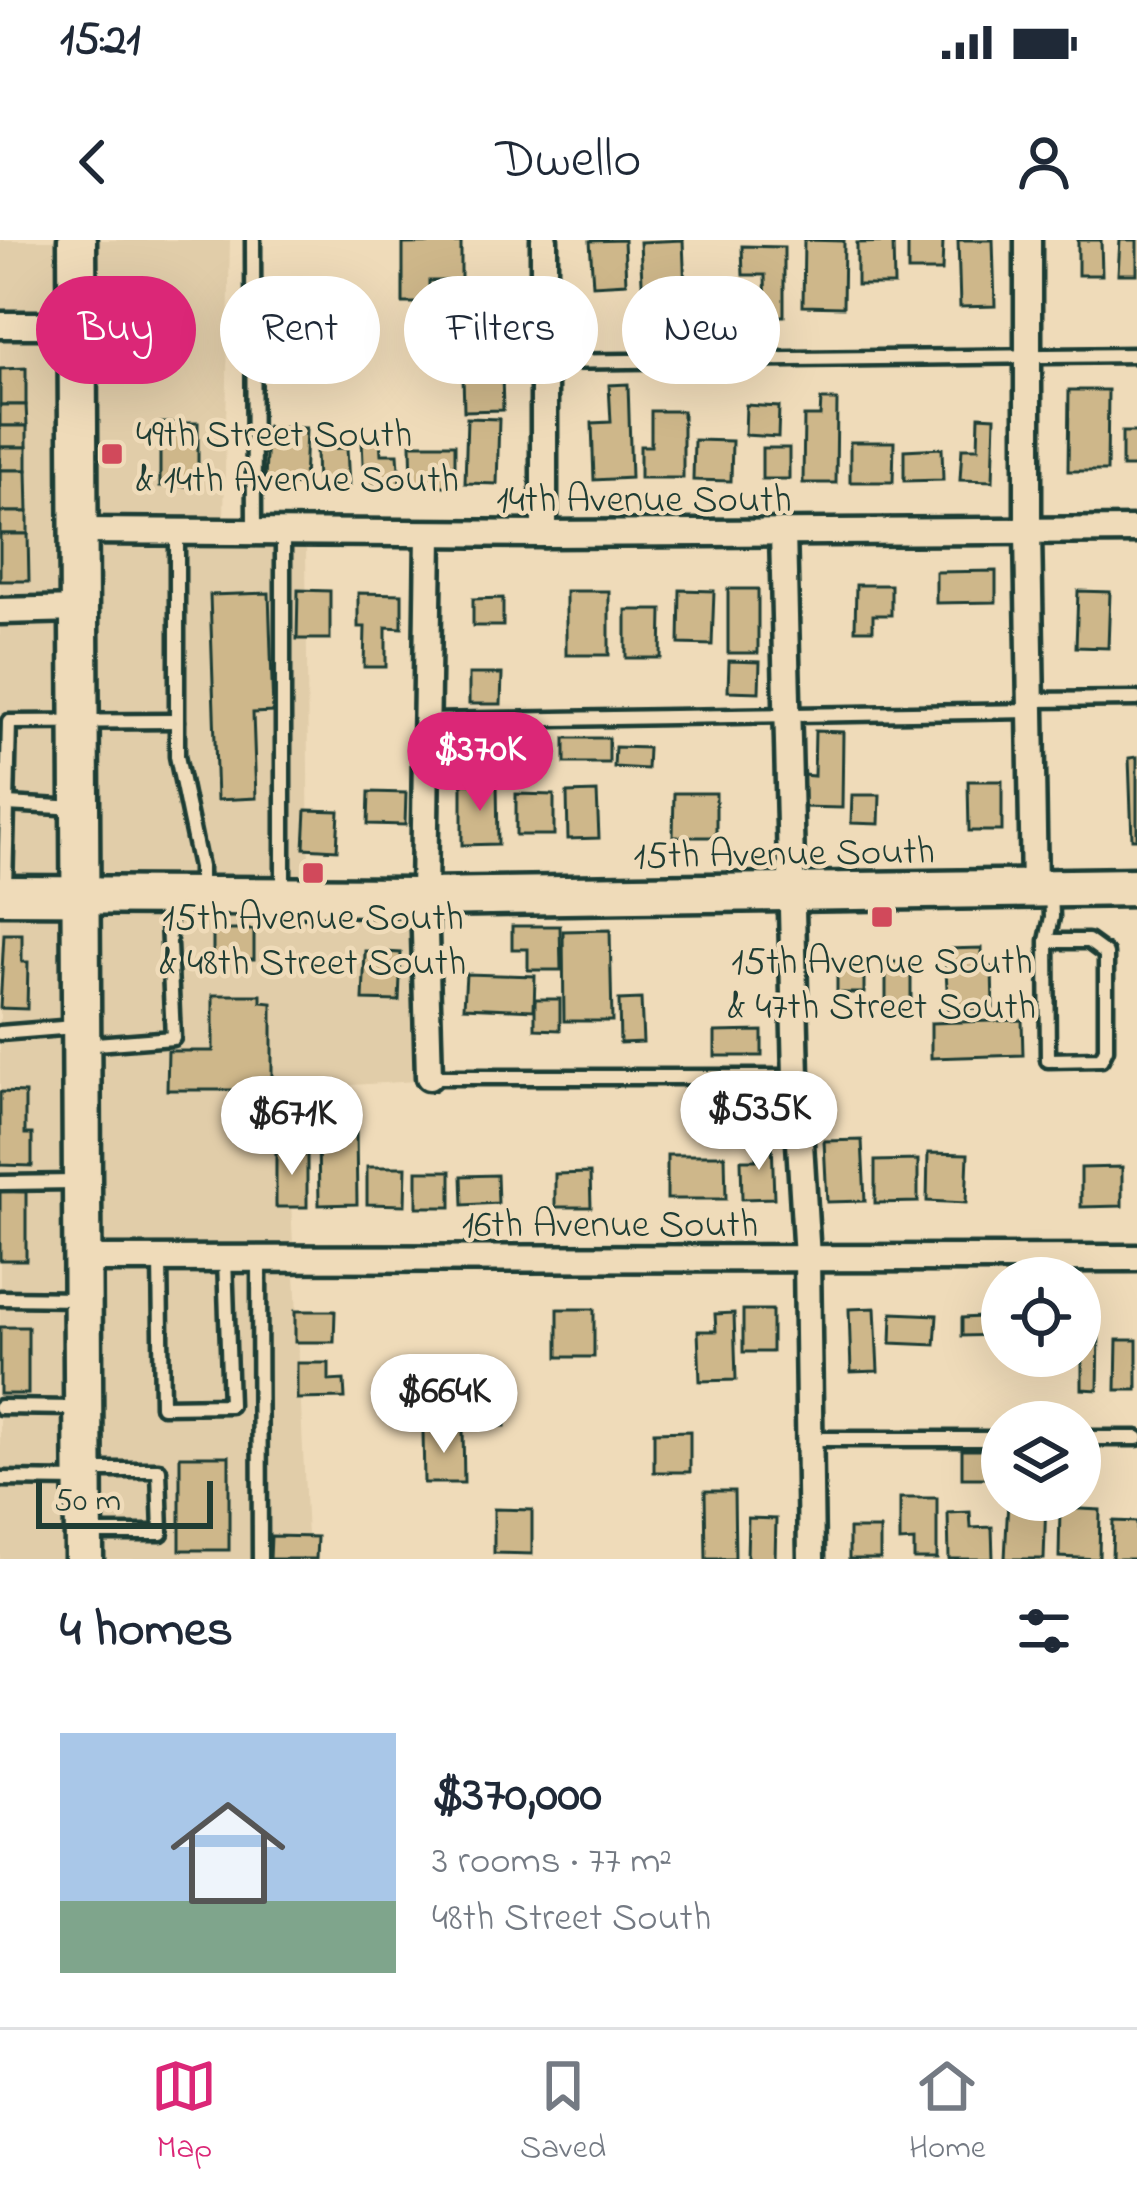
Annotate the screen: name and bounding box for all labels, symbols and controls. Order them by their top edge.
text: 15:21 [60,9,141,75]
text: Dwello [496,123,641,201]
icon: back [60,129,126,195]
icon: person [1011,129,1077,195]
chip: Buy [36,276,196,384]
chip: Rent [220,276,380,384]
chip: Filters [404,276,598,384]
chip: New [622,276,780,384]
place label: 49th Street South & 14th Avenue South [136,408,459,510]
marker: 49th Street South & 14th Avenue South [99,441,125,467]
street label: 14th Avenue South [496,473,792,530]
pin: $370K [396,712,564,814]
text: $370K [434,722,526,779]
street label: 15th Avenue South [633,824,935,887]
marker: 15th Avenue South & 48th Street South [300,860,326,886]
place label: 15th Avenue South & 48th Street South [160,891,466,993]
marker: 15th Avenue South & 47th Street South [869,904,895,930]
place label: 15th Avenue South & 47th Street South [728,935,1036,1037]
pin: $535K [675,1071,843,1173]
pin: $671K [208,1076,376,1178]
text: $535K [707,1081,811,1138]
text: $671K [248,1086,336,1143]
street label: 16th Avenue South [462,1198,758,1255]
map controls [981,1257,1101,1521]
button: locate [981,1257,1101,1377]
pin: $664K [360,1354,528,1456]
text: $664K [398,1364,490,1421]
button: layers [981,1401,1101,1521]
scale bar [36,1475,213,1528]
text: 50 m [54,1478,121,1526]
text: 4 homes [60,1594,233,1669]
icon: filters [1011,1598,1077,1664]
text: $370,000 [432,1759,602,1834]
icon: home [156,1781,300,1925]
text: 3 rooms · 77 m² [432,1834,672,1891]
text: 48th Street South [432,1891,711,1948]
tab: Map [151,2053,217,2173]
tab: Saved [520,2053,606,2173]
tab: Home [909,2053,986,2173]

